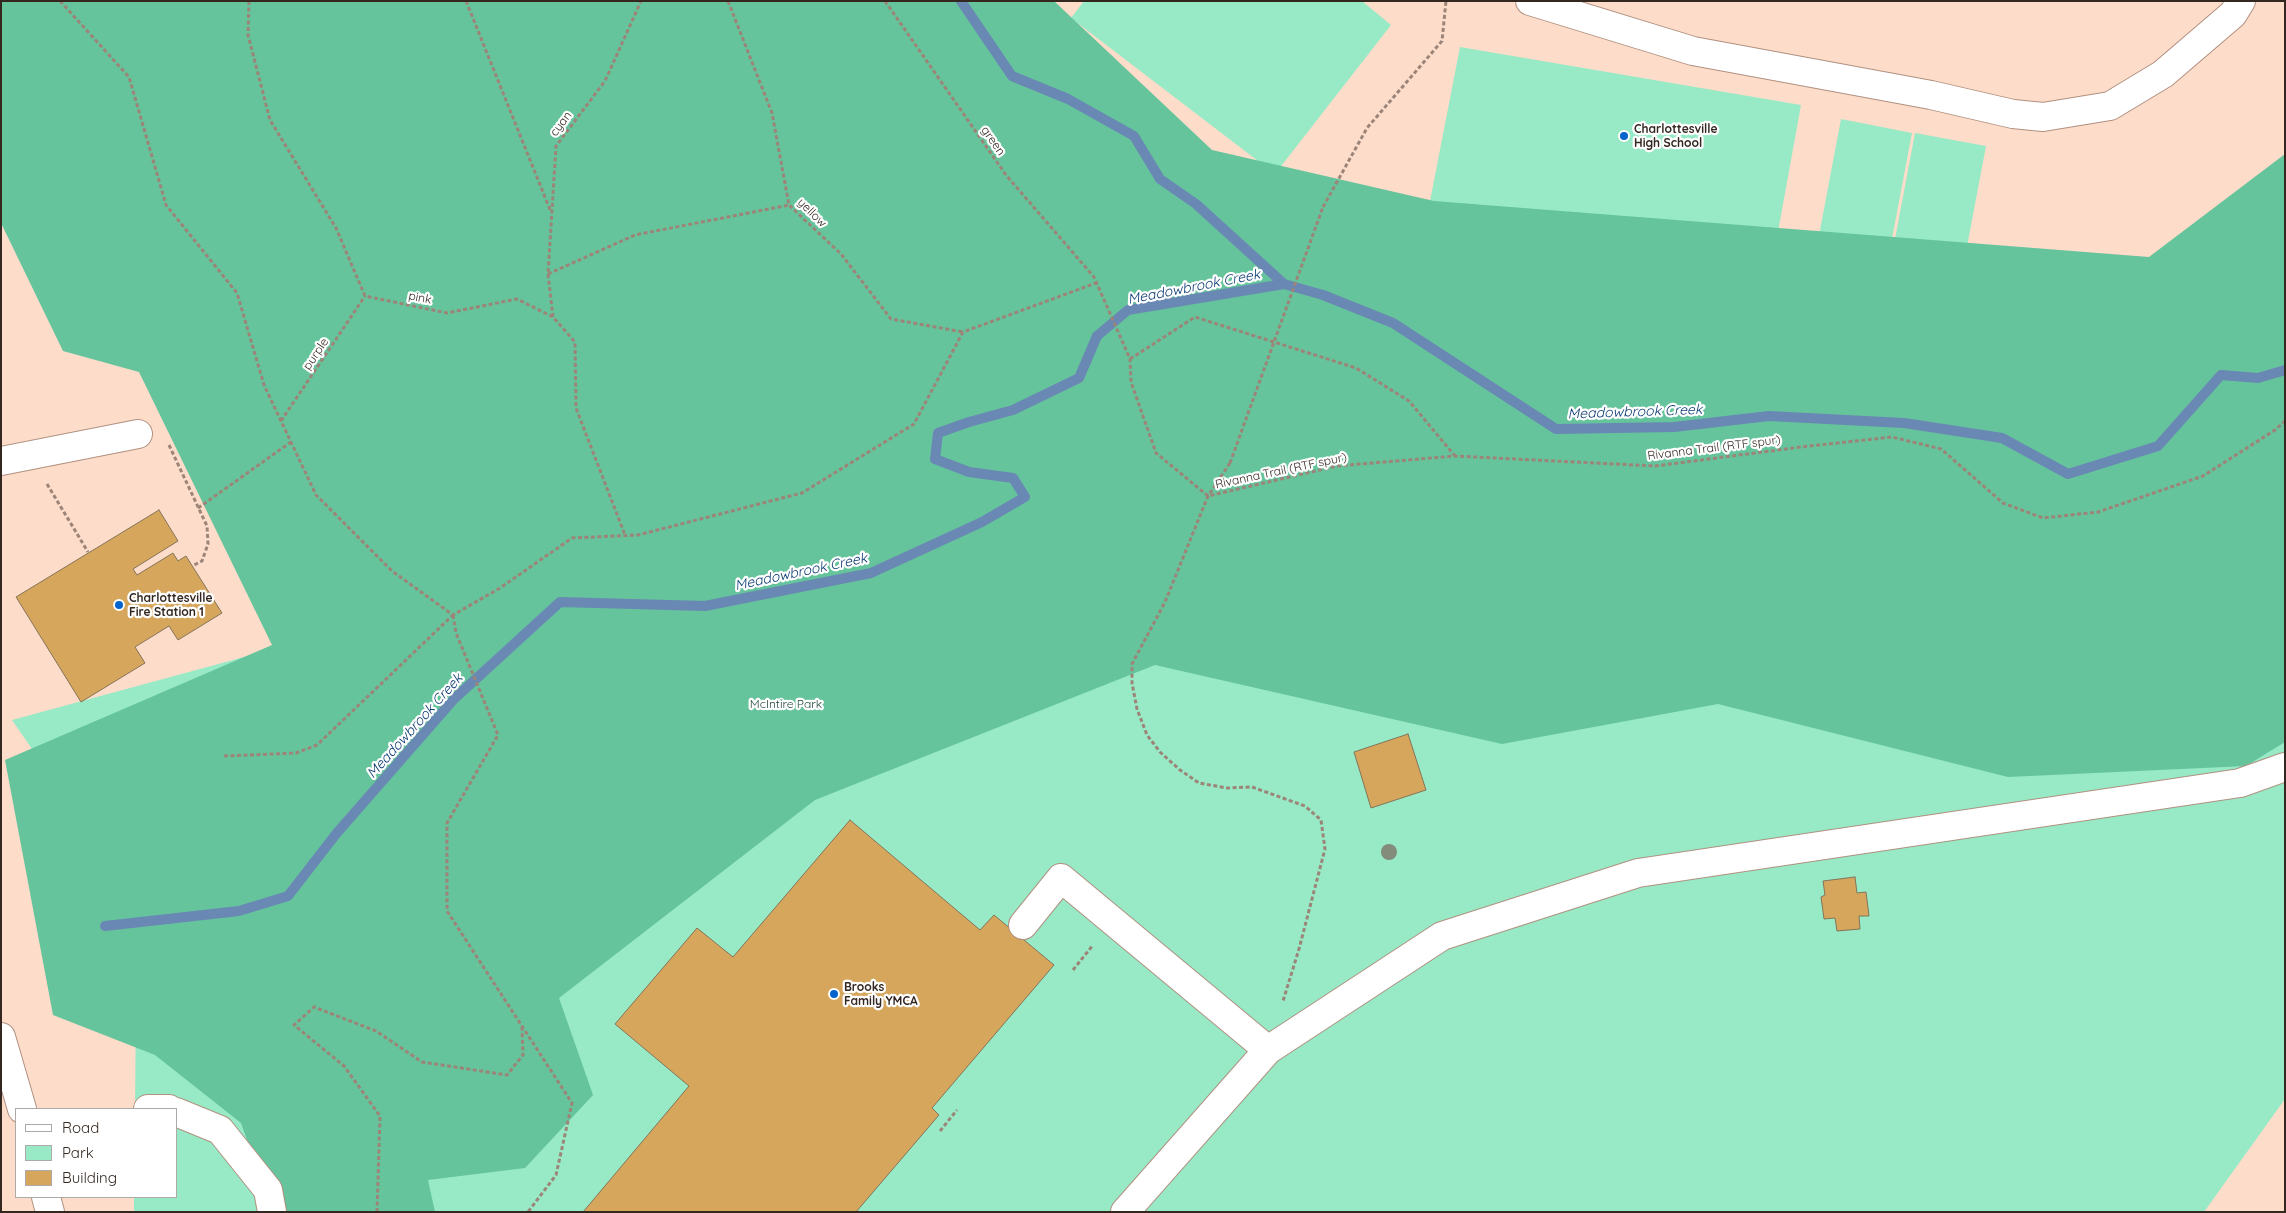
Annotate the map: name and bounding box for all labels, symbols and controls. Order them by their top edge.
street label: cyan [547,109,575,139]
place label: Charlottesville High School [1634,122,1718,150]
street label: green [978,124,1008,158]
marker: Charlottesville High School [1618,130,1630,142]
street label: yellow [794,195,830,231]
water label: Meadowbrook Creek [1126,266,1262,308]
street label: pink [407,289,433,307]
street label: purple [300,335,332,373]
water label: Meadowbrook Creek [1567,401,1703,423]
street label: Rivanna Trail (RTF spur) [1647,433,1781,463]
street label: Rivanna Trail (RTF spur) [1214,450,1348,492]
water label: Meadowbrook Creek [733,550,869,594]
place label: Charlottesville Fire Station 1 [129,591,213,619]
marker: Charlottesville Fire Station 1 [113,599,125,611]
water label: Meadowbrook Creek [364,670,466,782]
park label: McIntire Park [750,697,822,711]
place label: Brooks Family YMCA [844,980,918,1008]
marker: Brooks Family YMCA [828,988,840,1000]
legend [15,1108,178,1198]
text: Road [62,1118,99,1137]
text: Park [62,1143,94,1162]
text: Building [62,1168,117,1187]

